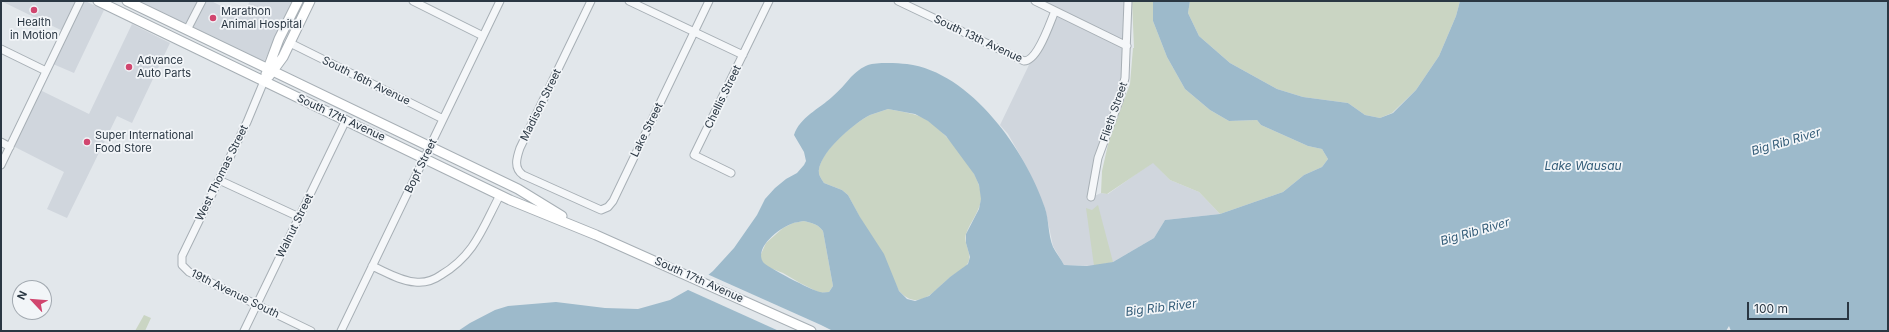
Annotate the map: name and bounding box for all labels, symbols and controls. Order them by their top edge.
marker: Health in Motion [29,5,39,15]
place label: Marathon Animal Hospital [221,5,302,31]
marker: Marathon Animal Hospital [208,13,218,23]
street label: South 13th Avenue [931,13,1025,65]
place label: Health in Motion [10,16,58,42]
place label: Advance Auto Parts [137,54,191,80]
street label: South 16th Avenue [320,54,412,108]
marker: Advance Auto Parts [124,62,134,72]
street label: Chellis Street [702,63,744,131]
street label: Madison Street [518,67,564,143]
street label: Flieth Street [1098,80,1130,144]
street label: South 17th Avenue [295,92,387,144]
street label: Lake Street [628,101,666,159]
street label: West Thomas Street [193,123,251,223]
water label: Big Rib River [1750,125,1822,159]
place label: Super International Food Store [95,129,193,155]
marker: Super International Food Store [82,137,92,147]
street label: Bopf Street [402,137,440,195]
water label: Lake Wausau [1544,159,1622,173]
street label: Walnut Street [274,192,316,260]
water label: Big Rib River [1439,215,1511,249]
street label: South 17th Avenue [653,254,745,306]
street label: 19th Avenue South [189,267,281,321]
north arrow [12,280,52,320]
text: N [14,288,30,302]
scale bar [1749,294,1851,320]
water label: Big Rib River [1125,297,1197,319]
text: 100 m [1754,301,1788,316]

